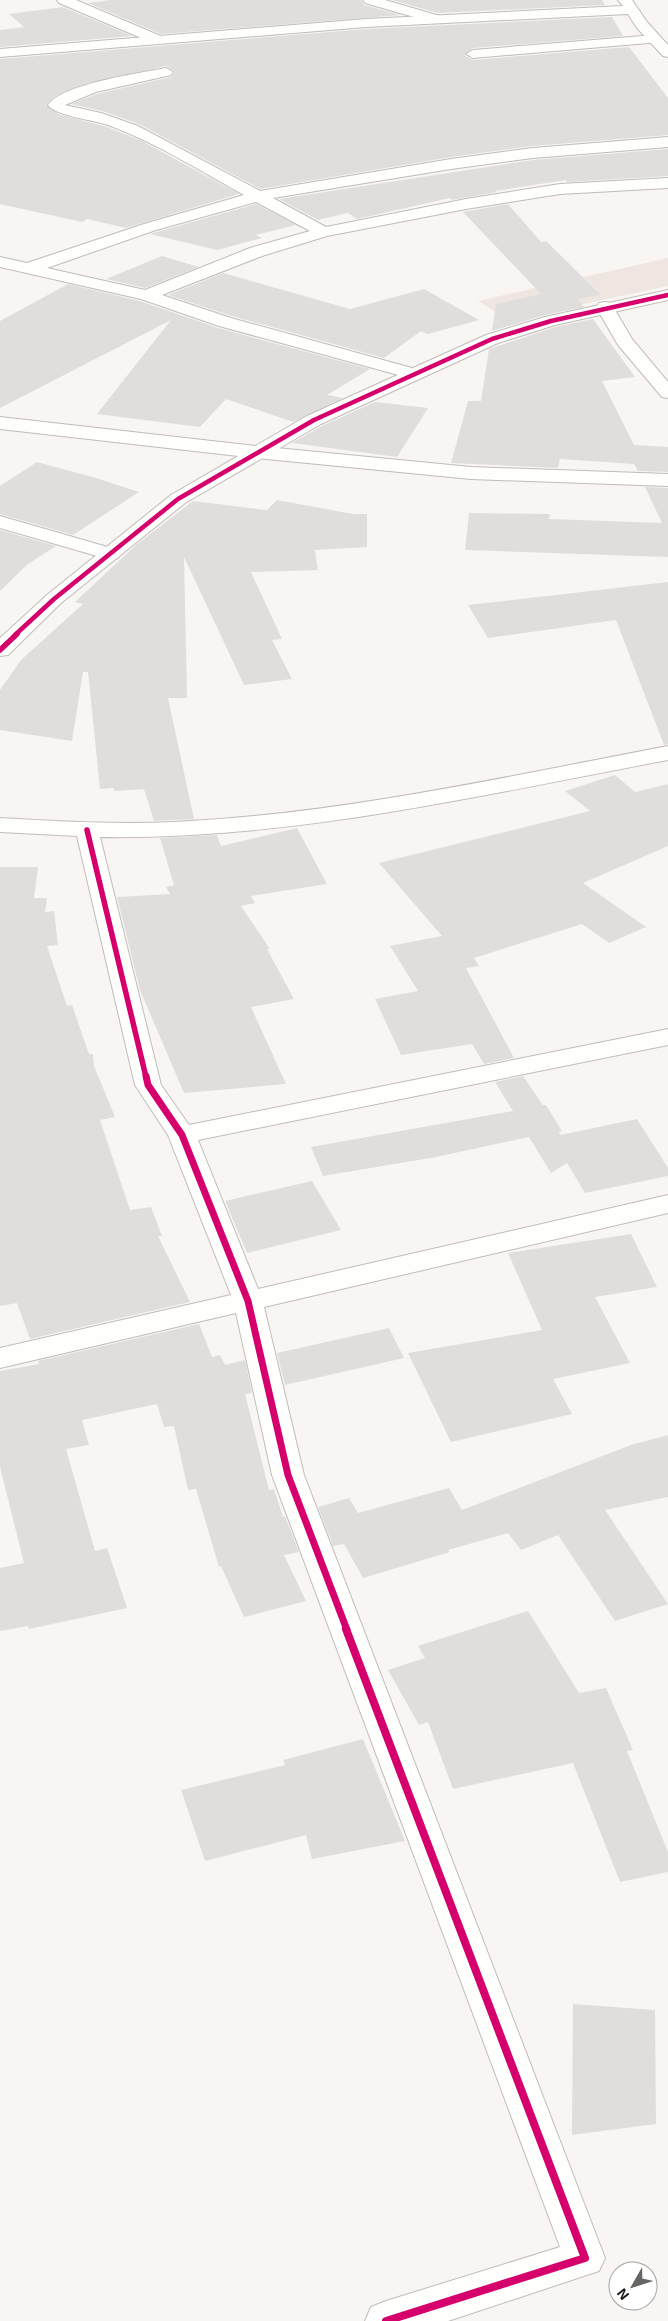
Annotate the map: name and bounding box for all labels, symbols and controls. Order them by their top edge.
north arrow [608,2261,658,2311]
text: N [613,2285,632,2304]

